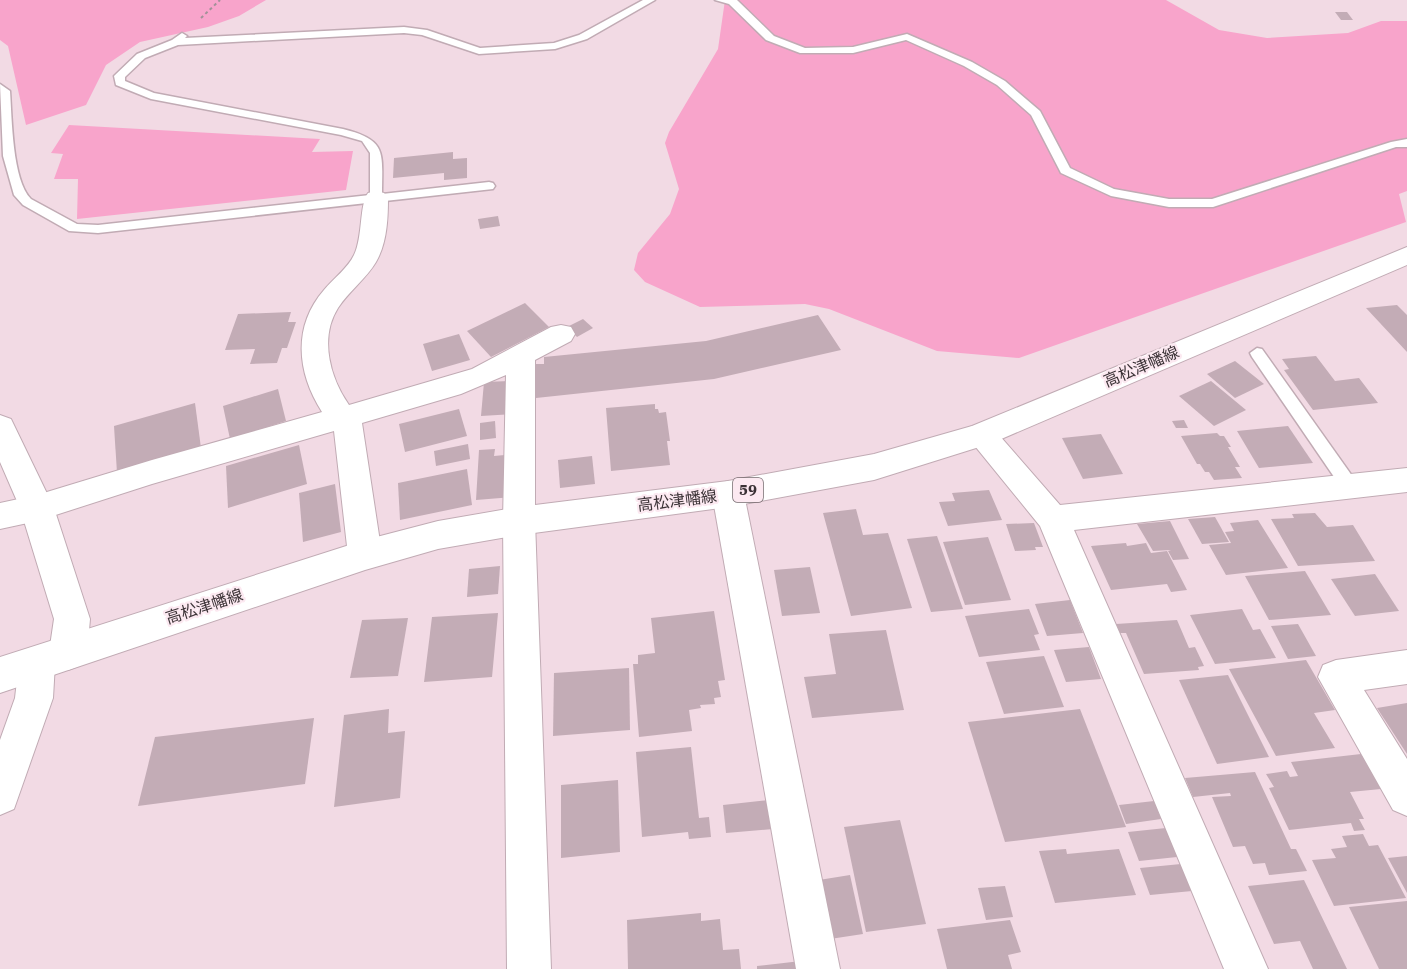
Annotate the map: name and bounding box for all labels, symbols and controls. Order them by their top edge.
street label: 高松津幡線 [1100,341,1182,391]
road number: 59 [733,478,763,502]
street label: 高松津幡線 [636,485,718,515]
street label: 高松津幡線 [163,584,245,628]

